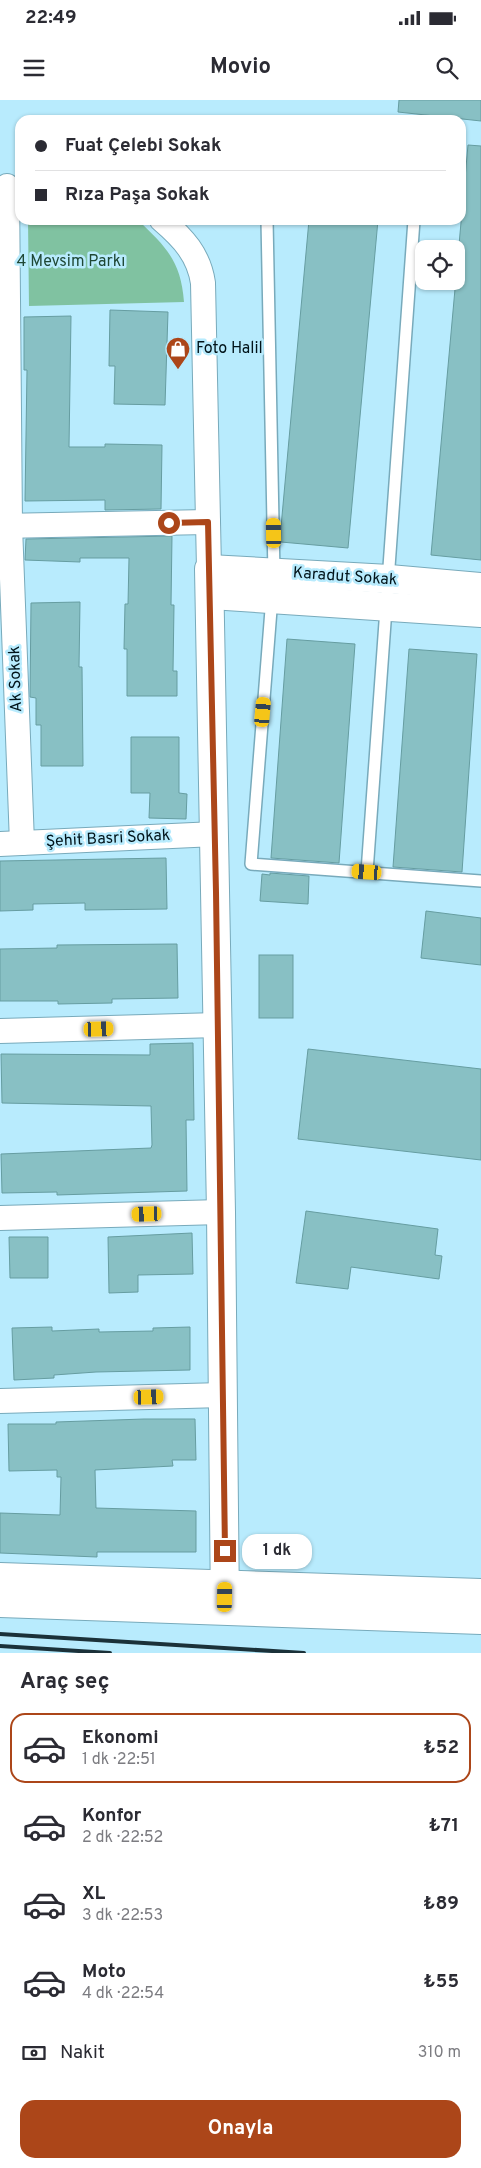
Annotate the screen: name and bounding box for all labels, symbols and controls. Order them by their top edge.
text: 22:49 [25,6,77,30]
icon: menu [20,54,48,82]
text: Movio [210,54,271,81]
icon: search [433,54,461,82]
text: Fuat Çelebi Sokak [65,134,222,158]
text: Rıza Paşa Sokak [65,183,210,207]
map controls [415,240,465,290]
button: locate [415,240,465,290]
park label: 4 Mevsim Parkı [17,252,125,272]
shop icon: Foto Halil [165,336,191,370]
place label: Foto Halil [196,339,263,359]
route start [158,512,180,534]
car [266,518,281,548]
street label: Karadut Sokak [292,563,398,591]
street label: Ak Sokak [5,645,27,713]
car [254,696,271,728]
street label: Şehit Basri Sokak [45,826,171,852]
car [351,863,382,881]
car [83,1021,114,1037]
car [131,1206,162,1222]
car [133,1389,164,1405]
callout: 1 dk [242,1534,312,1568]
route end [214,1540,236,1562]
text: 1 dk [263,1541,291,1561]
car [217,1582,232,1612]
text: Araç seç [20,1669,110,1696]
icon: car [22,1726,67,1771]
text: Ekonomi [82,1726,159,1750]
text: ₺52 [423,1736,459,1760]
text: 1 dk · 22:51 [82,1750,156,1770]
icon: car [22,1804,67,1849]
text: Konfor [82,1804,141,1828]
text: ₺71 [428,1814,459,1838]
text: 2 dk · 22:52 [82,1828,163,1848]
icon: car [22,1882,67,1927]
text: XL [82,1882,105,1906]
text: ₺89 [423,1892,459,1916]
text: 3 dk · 22:53 [82,1906,163,1926]
icon: car [22,1960,67,2005]
text: Moto [82,1960,126,1984]
text: ₺55 [423,1970,459,1994]
text: 4 dk · 22:54 [82,1984,164,2004]
icon: cash [20,2039,48,2067]
text: Nakit [60,2041,105,2065]
text: 310 m [418,2043,461,2063]
button: Onayla [20,2100,461,2158]

